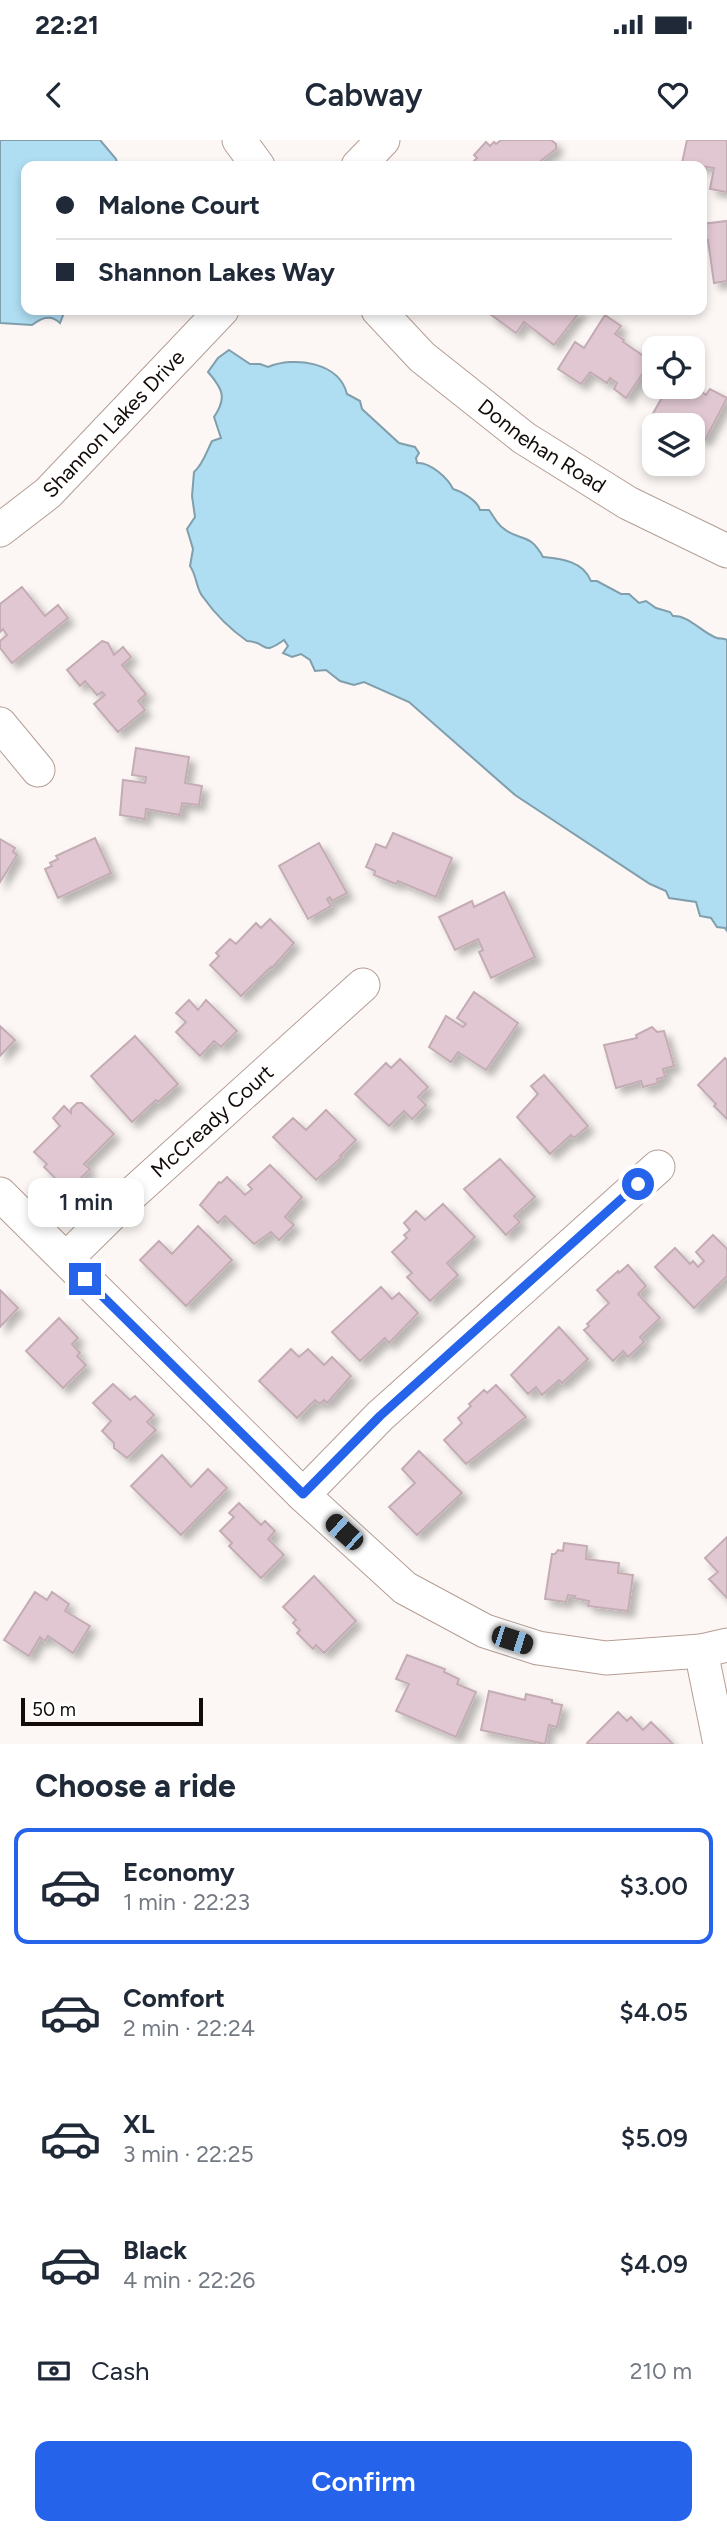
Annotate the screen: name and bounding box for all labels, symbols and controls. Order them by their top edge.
text: 22:21 [35,9,99,41]
icon: back [35,76,73,114]
text: Cabway [304,76,423,114]
icon: heart [654,76,692,114]
text: Malone Court [98,189,260,221]
text: Shannon Lakes Way [98,256,335,288]
map controls [642,336,705,476]
button: locate [642,336,705,399]
street label: Shannon Lakes Drive [37,344,189,503]
street label: Donnehan Road [473,393,611,498]
button: layers [642,413,705,476]
street label: McCready Court [146,1059,278,1183]
route start [622,1168,654,1200]
callout: 1 min [27,1178,143,1226]
text: 1 min [59,1188,113,1216]
route end [69,1263,101,1295]
car [322,1510,367,1554]
car [489,1624,536,1656]
scale bar [21,1695,203,1727]
text: 50 m [32,1698,76,1721]
text: Choose a ride [35,1767,236,1805]
icon: car [39,1855,102,1918]
text: Economy [123,1856,235,1888]
text: $3.00 [620,1870,688,1902]
text: 1 min · 22:23 [123,1888,250,1916]
icon: car [39,1981,102,2044]
text: Comfort [123,1982,225,2014]
text: $4.05 [619,1996,688,2028]
text: 2 min · 22:24 [123,2014,255,2042]
icon: car [39,2107,102,2170]
text: XL [123,2108,155,2140]
text: $5.09 [621,2122,688,2154]
text: 3 min · 22:25 [123,2140,254,2168]
icon: car [39,2233,102,2296]
text: Black [123,2234,187,2266]
text: $4.09 [619,2248,688,2280]
text: 4 min · 22:26 [123,2266,255,2294]
icon: cash [35,2352,73,2390]
text: Cash [91,2355,150,2387]
text: 210 m [630,2357,692,2385]
button: Confirm [35,2441,692,2521]

